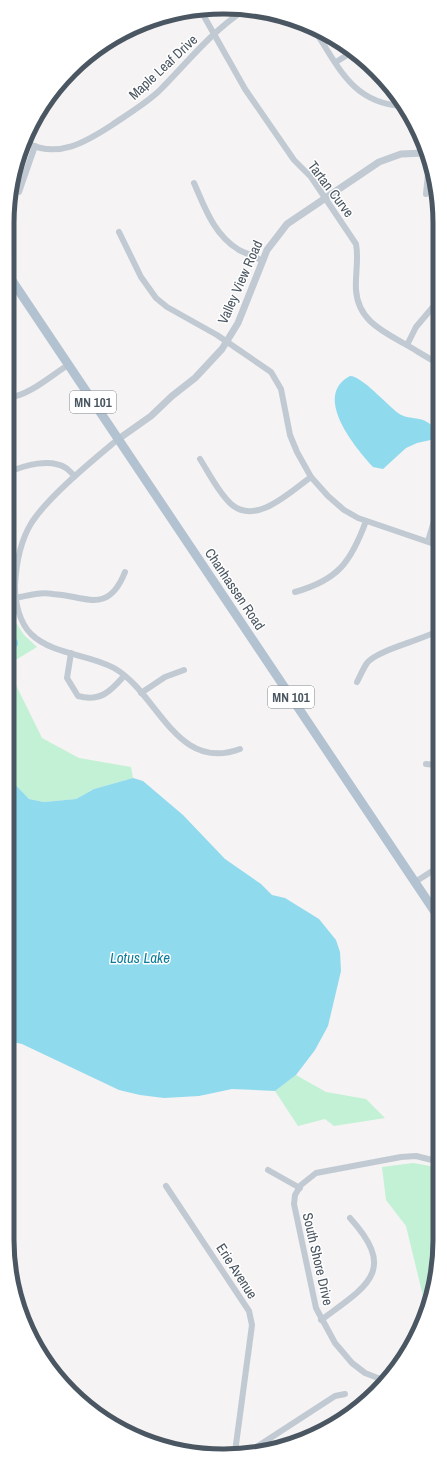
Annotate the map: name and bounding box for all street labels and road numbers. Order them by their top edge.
street label: Maple Leaf Drive [125,31,201,103]
street label: Tartan Curve [304,157,358,221]
street label: Valley View Road [214,237,266,327]
road number: MN 101 [70,391,116,413]
street label: Chanhassen Road [201,545,269,633]
road number: MN 101 [268,686,314,708]
street label: South Shore Drive [299,1211,337,1307]
street label: Erie Avenue [212,1240,262,1302]

